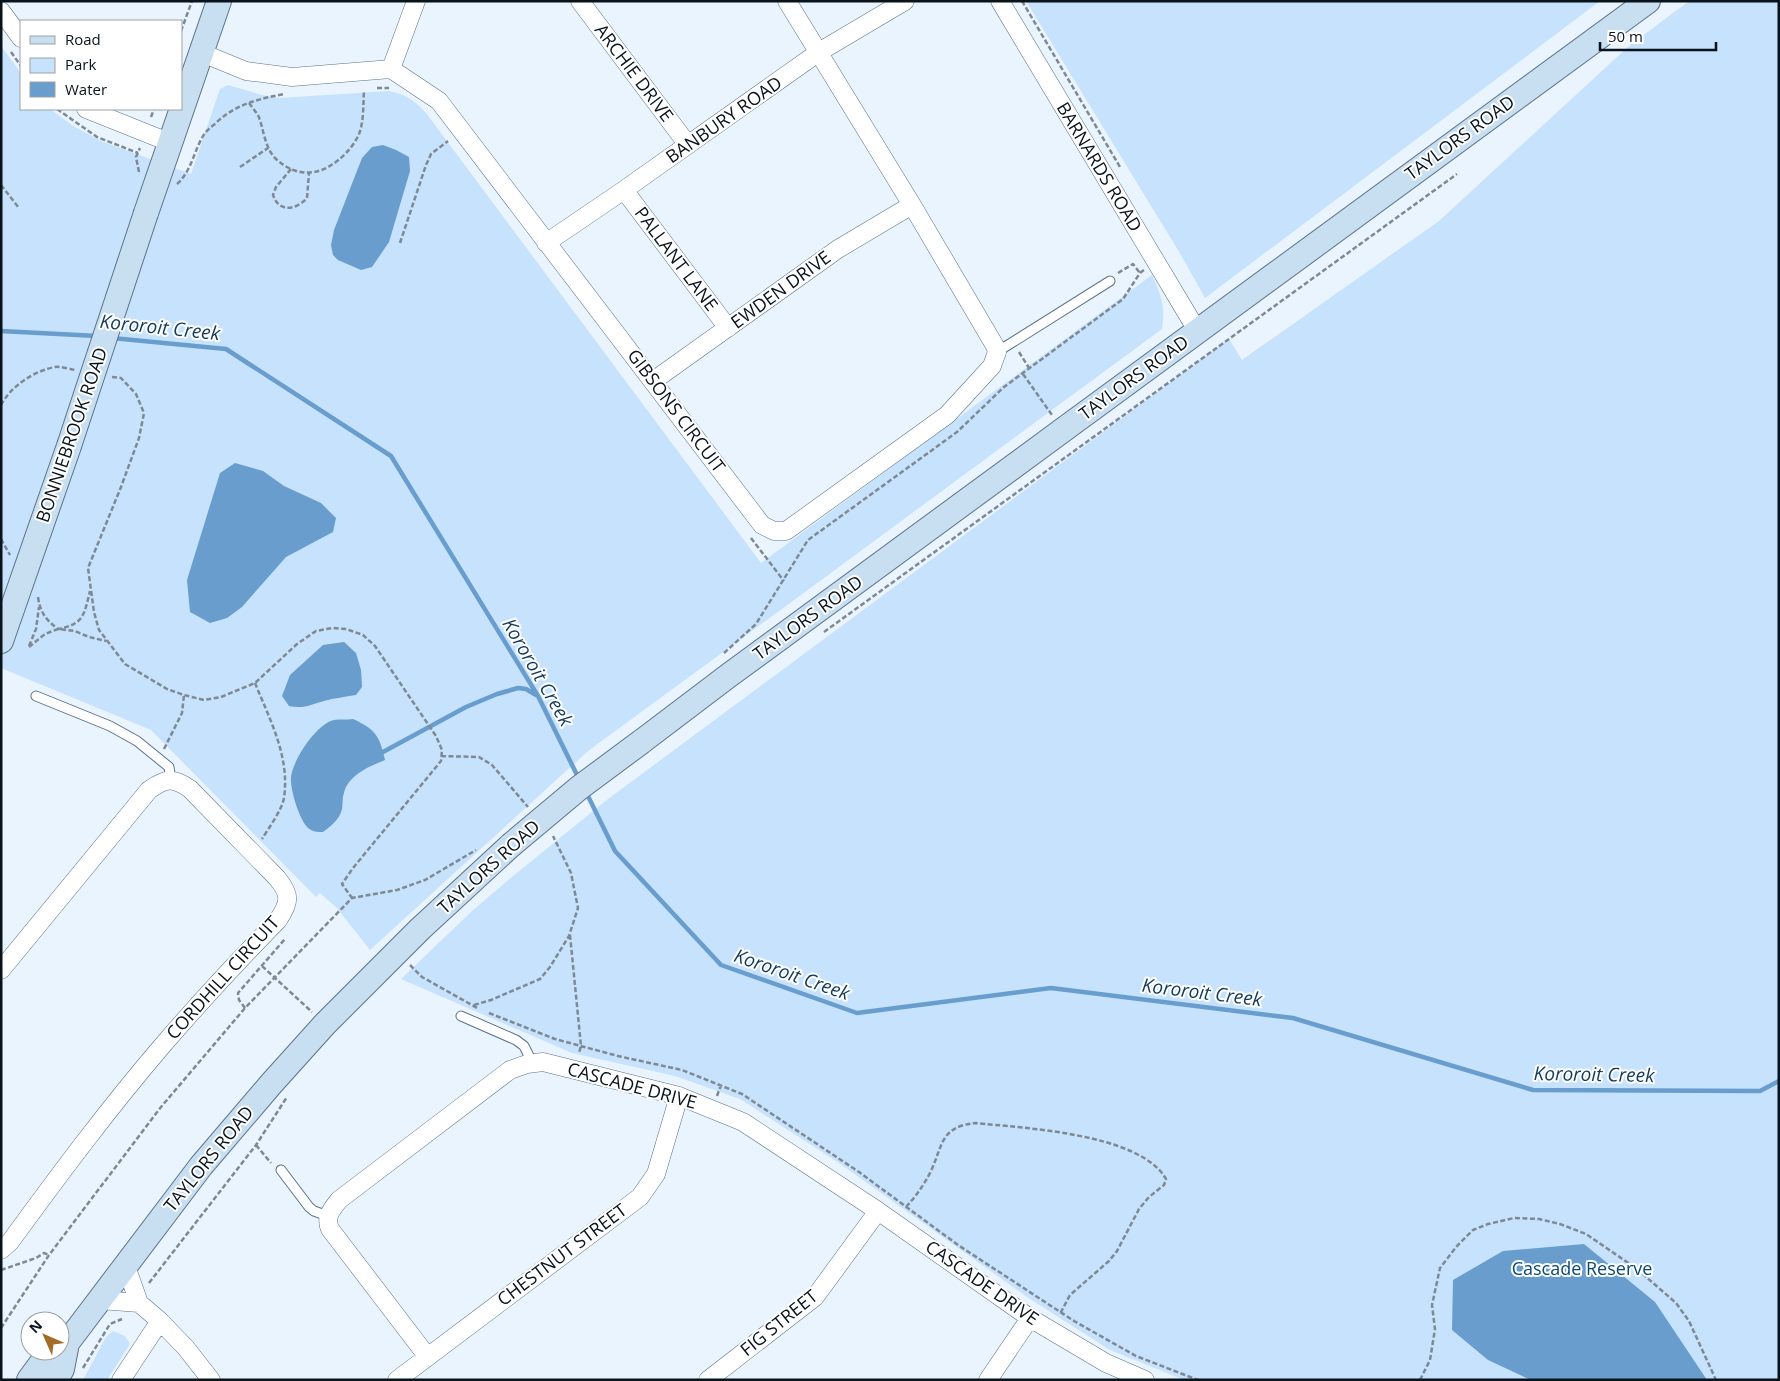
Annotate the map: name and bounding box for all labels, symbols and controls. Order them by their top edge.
street label: ARCHIE DRIVE [590,19,680,126]
legend [20,20,182,110]
scale bar [1600,20,1716,52]
text: 50 m [1608,26,1643,46]
text: Road [65,29,101,49]
text: Park [65,54,96,74]
street label: BANBURY ROAD [661,70,786,168]
text: Water [65,79,107,99]
street label: TAYLORS ROAD [1400,89,1519,185]
street label: BARNARDS ROAD [1052,97,1148,236]
street label: PALLANT LANE [630,201,724,315]
street label: EWDEN DRIVE [726,245,835,334]
water label: Kororoit Creek [99,308,222,346]
street label: TAYLORS ROAD [1074,329,1193,425]
street label: BONNIEBROOK ROAD [30,344,112,525]
street label: GIBSONS CIRCUIT [623,344,731,477]
street label: TAYLORS ROAD [748,569,867,665]
water label: Kororoit Creek [497,613,580,731]
street label: TAYLORS ROAD [432,814,545,919]
street label: CORDHILL CIRCUIT [160,910,284,1044]
water label: Kororoit Creek [731,942,854,1006]
water label: Kororoit Creek [1141,972,1264,1012]
street label: CASCADE DRIVE [565,1056,700,1114]
water label: Kororoit Creek [1533,1060,1655,1088]
street label: TAYLORS ROAD [158,1100,258,1216]
street label: CHESTNUT STREET [492,1197,631,1311]
street label: CASCADE DRIVE [921,1234,1044,1330]
park label: Cascade Reserve [1512,1256,1652,1280]
street label: FIG STREET [735,1284,822,1361]
north arrow [20,1311,70,1361]
text: N [25,1316,46,1337]

